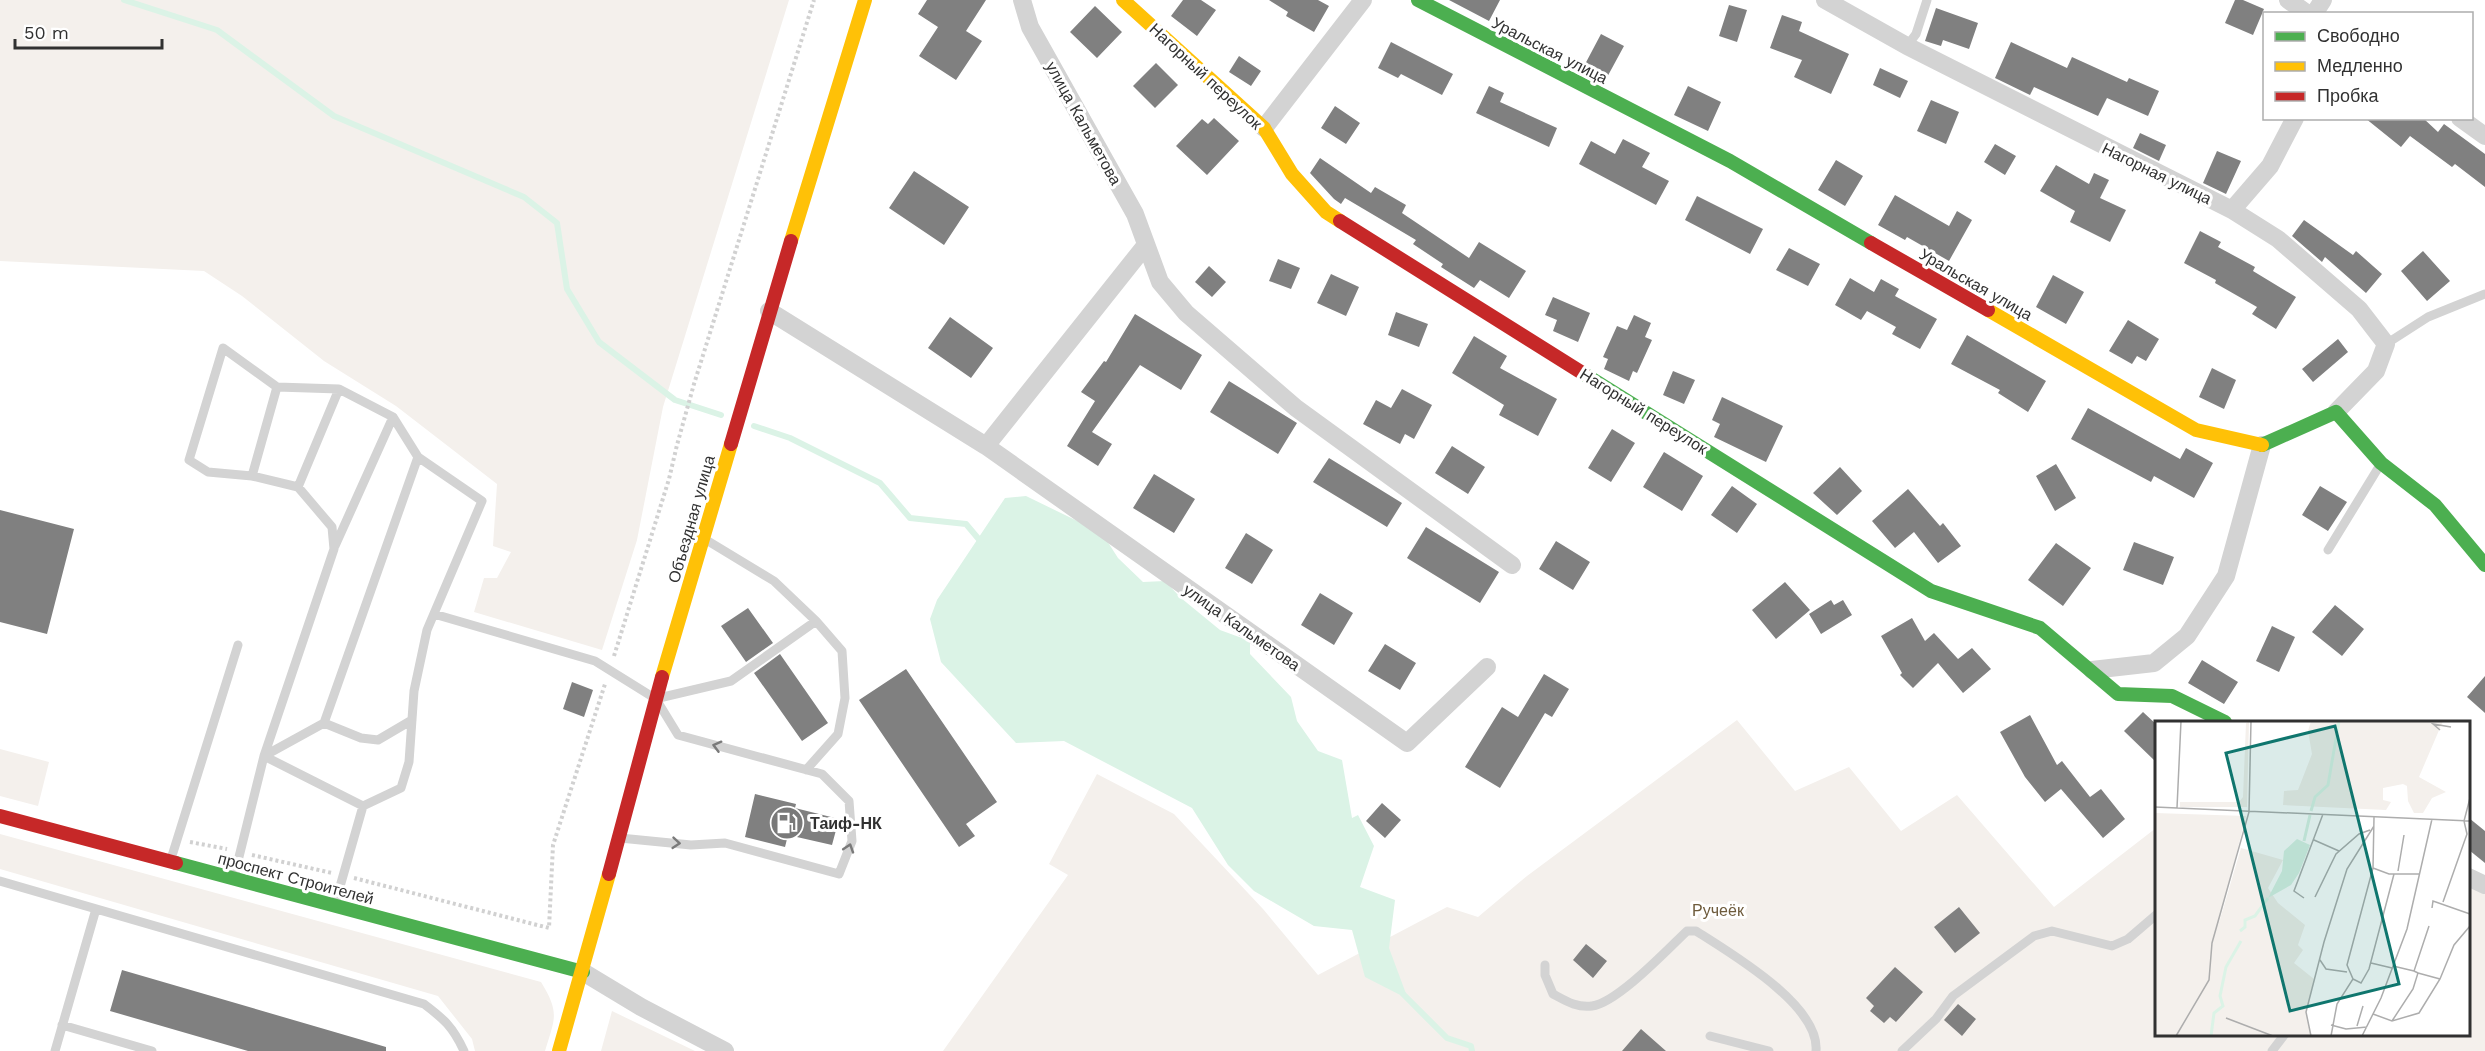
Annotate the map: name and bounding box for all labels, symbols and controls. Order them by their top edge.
scale bar [15,12,162,50]
legend [2263,12,2473,120]
street label: Уральская улица [1489,13,1611,88]
street label: Нагорный переулок [1146,19,1267,134]
text: 50 m [24,22,69,43]
text: Свободно [2317,25,2400,46]
text: Медленно [2317,55,2403,76]
street label: улица Кальметова [1042,58,1125,188]
text: Пробка [2317,85,2380,106]
street label: Нагорная улица [2099,139,2215,208]
street label: Уральская улица [1916,244,2036,325]
street label: Нагорный переулок [1576,364,1712,459]
street label: Объездная улица [664,453,719,585]
street label: улица Кальметова [1180,580,1304,675]
inset map [2155,721,2470,1036]
one-way arrow [712,740,722,753]
fuel station icon: Таиф-НК [769,805,805,841]
place label: Таиф-НК [810,814,882,833]
one-way arrow [671,836,681,849]
one-way arrow [841,844,854,854]
street label: проспект Строителей [216,849,376,908]
park label: Ручеёк [1692,901,1745,920]

